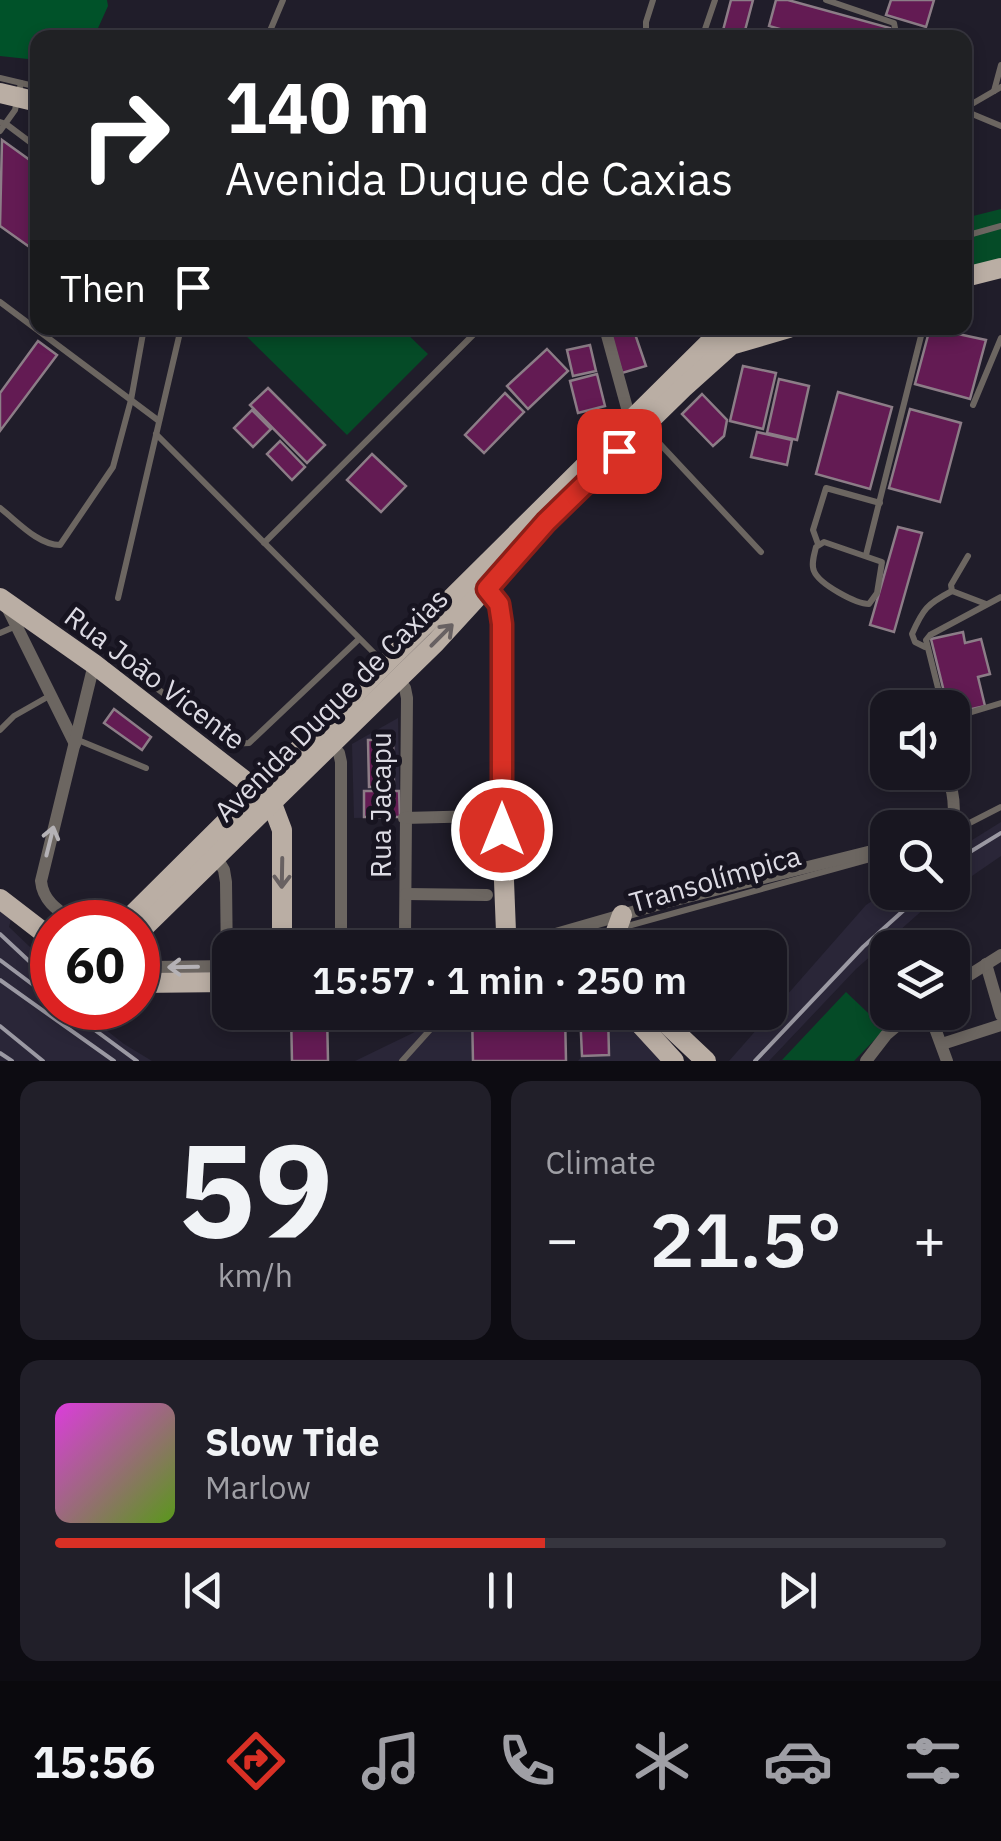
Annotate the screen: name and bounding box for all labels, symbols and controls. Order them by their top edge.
text: 140 m [225,61,430,152]
icon: right [60,70,190,200]
text: Avenida Duque de Caxias [225,149,733,207]
icon: arrive [166,260,221,315]
text: Then [60,263,146,312]
pin [577,409,662,494]
icon: arrive [592,424,647,479]
street label: Avenida Duque de Caxias [206,580,456,830]
street label: Rua João Vicente [58,598,253,758]
one-way arrow [429,624,453,648]
map controls [870,690,970,1030]
button: sound [870,690,970,790]
street label: Rua Jacapu [362,732,399,878]
position arrow [450,778,554,882]
button: search [870,810,970,910]
one-way arrow [42,826,61,857]
street label: Transolímpica [625,836,805,921]
one-way arrow [272,856,292,888]
speed limit sign: 60 [30,900,160,1030]
button: layers [870,930,970,1030]
text: 15:57 · 1 min · 250 m [312,955,687,1004]
one-way arrow [168,958,200,976]
text: 59 [177,1104,333,1273]
text: Climate [546,1141,656,1183]
text: 21.5° [649,1190,842,1288]
text: − [546,1203,579,1274]
text: + [913,1203,946,1274]
text: km/h [218,1254,293,1296]
text: Slow Tide [205,1417,380,1466]
text: Marlow [205,1466,311,1508]
icon: previous [176,1563,231,1618]
icon: pause [473,1563,528,1618]
icon: next [770,1563,825,1618]
icon: directions [221,1726,291,1796]
icon: music [356,1726,426,1796]
icon: phone [492,1726,562,1796]
icon: climate [627,1726,697,1796]
icon: car [763,1726,833,1796]
icon: filters [898,1726,968,1796]
text: 15:56 [33,1732,156,1790]

